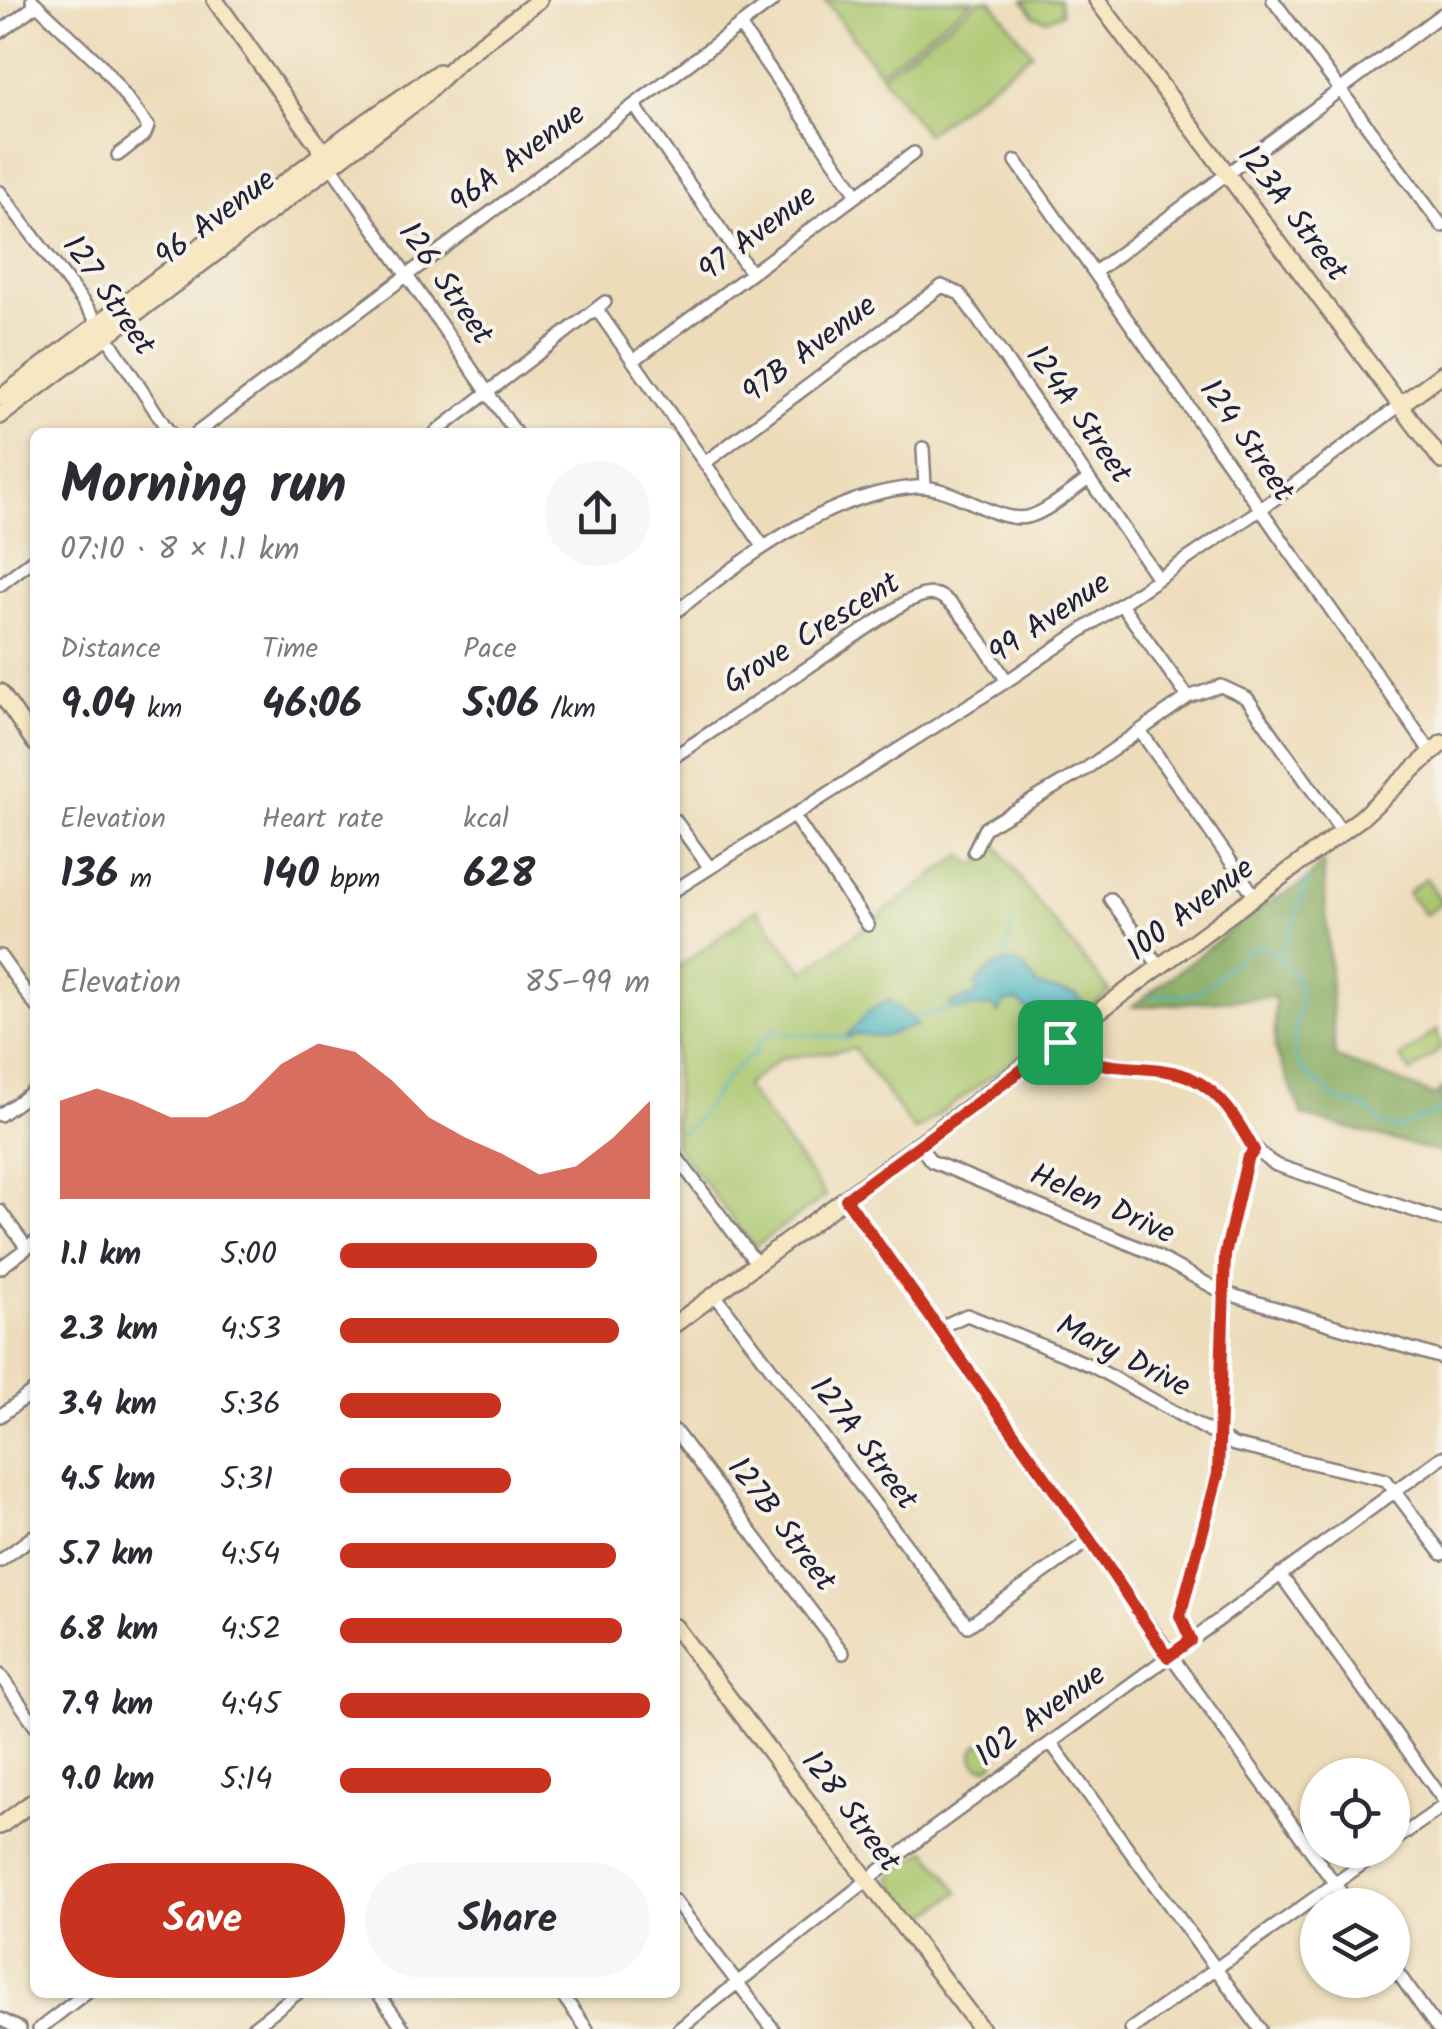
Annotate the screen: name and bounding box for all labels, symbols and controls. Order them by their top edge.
street label: 96A Avenue [439,91,597,227]
street label: 123A Street [1223,135,1361,294]
street label: 96 Avenue [145,156,287,282]
street label: 97 Avenue [688,172,828,296]
street label: 126 Street [384,212,507,357]
street label: 127 Street [48,225,169,367]
street label: 97B Avenue [732,282,888,418]
street label: 124A Street [1011,335,1145,496]
street label: 124 Street [1185,369,1307,514]
text: Morning run [60,444,347,531]
button: share [545,461,650,566]
text: 07:10 · 8 × 1.1 km [60,525,299,576]
street label: Grove Crescent [713,559,911,709]
street label: 99 Avenue [978,559,1122,679]
text: Distance [60,627,161,672]
text: Time [262,627,318,672]
text: Pace [463,627,517,672]
text: 9.04 [60,672,136,739]
text: 46:06 [262,672,362,739]
text: 5:06 [463,672,539,739]
text: km [136,687,182,732]
text: /km [539,687,596,732]
text: Elevation [60,797,166,842]
text: Heart rate [262,797,383,842]
text: kcal [463,797,509,842]
text: 136 [60,842,118,909]
text: 140 [262,842,319,909]
text: 628 [463,842,535,909]
street label: 100 Avenue [1116,845,1266,975]
text: m [118,857,152,902]
text: bpm [319,857,380,902]
text: Elevation [60,958,181,1009]
text: 85–99 m [524,958,650,1009]
pin [1018,1000,1103,1085]
icon: arrive [1033,1015,1088,1070]
street label: Helen Drive [1021,1150,1183,1260]
text: 1.1 km [60,1230,141,1281]
text: 5:00 [220,1230,277,1281]
street label: Mary Drive [1047,1301,1199,1413]
text: 2.3 km [60,1305,158,1356]
text: 4:53 [220,1305,281,1356]
street label: 127A Street [795,1366,931,1522]
text: 3.4 km [60,1380,157,1431]
text: 5:36 [220,1380,281,1431]
street label: 127B Street [713,1447,849,1604]
text: 4.5 km [60,1455,156,1506]
text: 5:31 [220,1455,273,1506]
text: 5.7 km [60,1530,153,1581]
text: 4:54 [220,1530,280,1581]
text: 6.8 km [60,1605,158,1656]
text: 4:52 [220,1605,281,1656]
street label: 102 Avenue [965,1651,1117,1781]
text: 7.9 km [60,1680,153,1731]
text: 4:45 [220,1680,280,1731]
street label: 128 Street [787,1740,913,1884]
text: 9.0 km [60,1755,155,1806]
text: 5:14 [220,1755,273,1806]
map controls [1300,1758,1410,1998]
button: locate [1300,1758,1410,1868]
button: Save [60,1863,345,1978]
button: Share [365,1863,650,1978]
button: layers [1300,1888,1410,1998]

